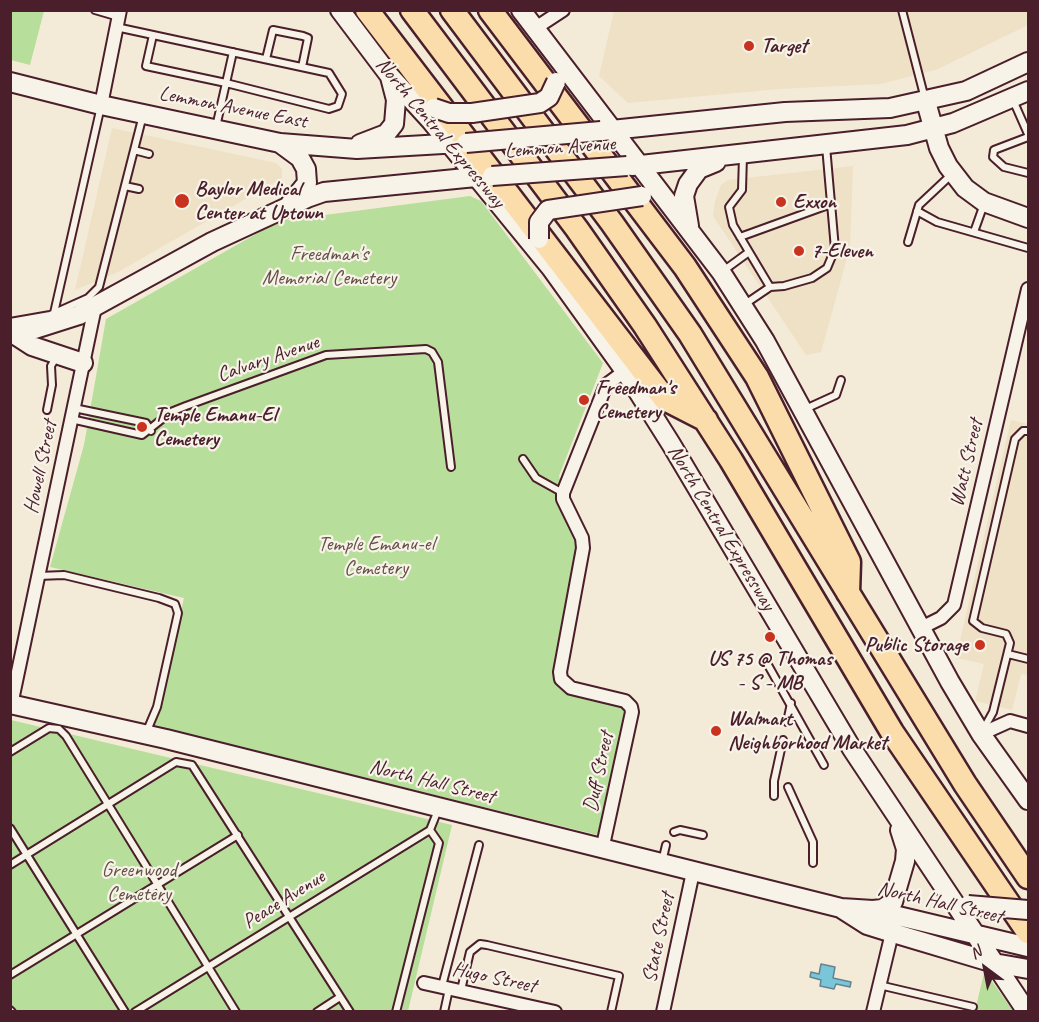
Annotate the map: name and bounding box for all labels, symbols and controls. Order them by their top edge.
place label: Target [761,33,807,59]
marker: Target [742,39,756,53]
street label: North Central Expressway [370,53,510,213]
street label: Lemmon Avenue East [157,81,309,135]
street label: Lemmon Avenue [504,132,616,164]
place label: Baylor Medical Center at Uptown [195,176,323,226]
place label: Exxon [793,189,836,215]
marker: Baylor Medical Center at Uptown [173,192,191,210]
marker: Exxon [774,195,788,209]
place label: 7-Eleven [811,238,873,264]
park label: Freedman's Memorial Cemetery [262,241,396,291]
marker: 7-Eleven [792,244,806,258]
street label: Calvary Avenue [214,330,322,388]
place label: Freedman's Cemetery [596,375,676,425]
marker: Freedman's Cemetery [577,393,591,407]
place label: Temple Emanu-El Cemetery [154,402,276,452]
street label: Watt Street [945,417,989,509]
street label: Howell Street [19,418,63,516]
marker: Temple Emanu-El Cemetery [135,420,149,434]
street label: North Central Expressway [662,441,780,615]
park label: Temple Emanu-el Cemetery [318,531,434,581]
marker: US 75 @ Thomas - S - MB [763,630,777,644]
place label: Public Storage [865,632,968,658]
marker: Public Storage [973,638,987,652]
place label: US 75 @ Thomas - S - MB [708,646,832,696]
place label: Walmart Neighborhood Market [728,706,887,756]
marker: Walmart Neighborhood Market [709,724,723,738]
street label: Duff Street [578,730,620,814]
street label: North Hall Street [367,754,497,810]
park label: Greenwood Cemetery [102,857,176,907]
street label: Peace Avenue [238,865,330,935]
street label: North Hall Street [875,876,1005,930]
street label: State Street [637,891,681,985]
north arrow [955,938,1015,998]
text: N [966,942,985,964]
street label: Hugo Street [450,957,538,999]

